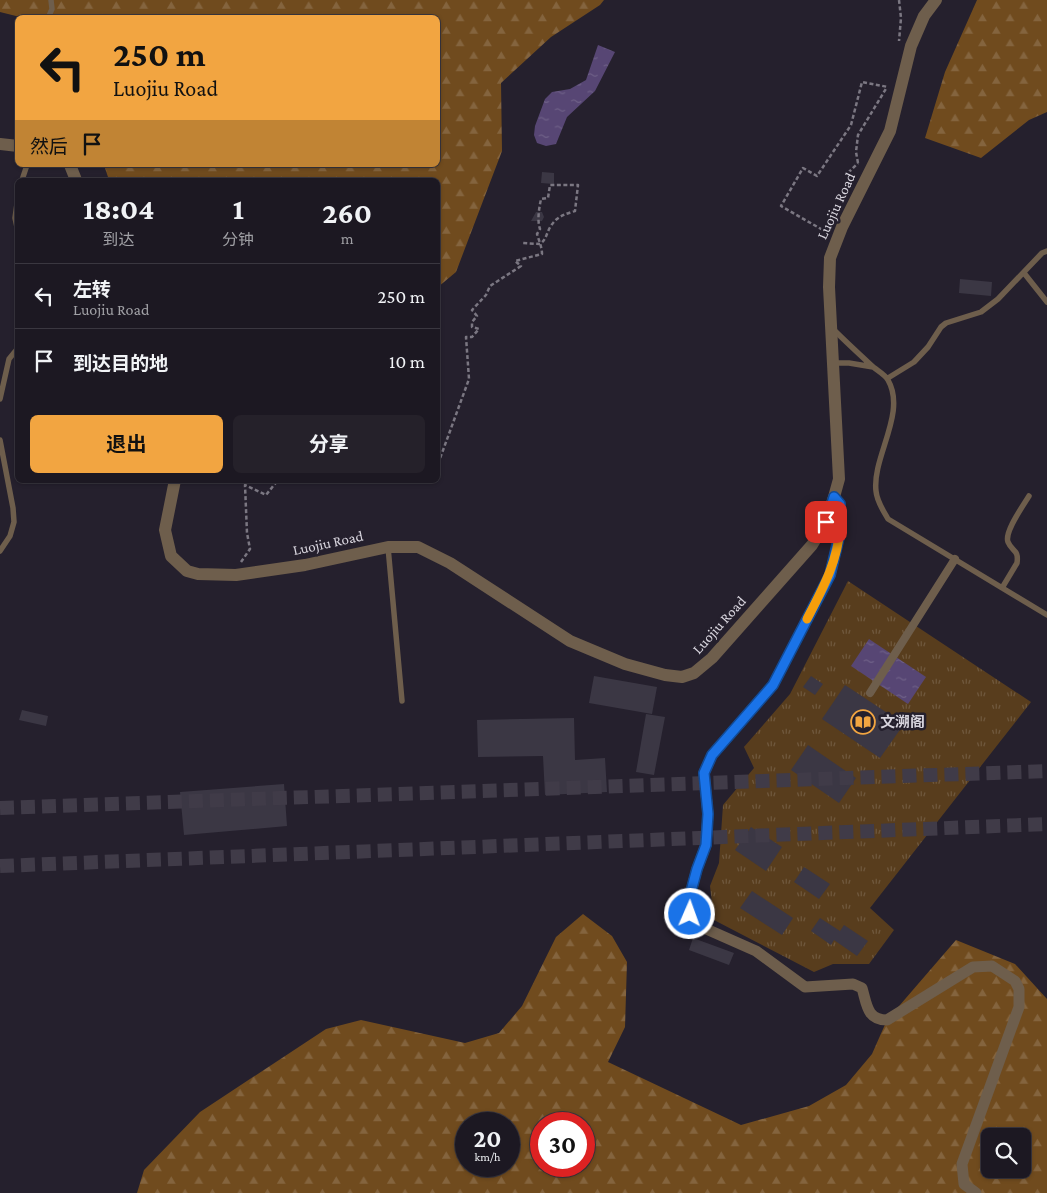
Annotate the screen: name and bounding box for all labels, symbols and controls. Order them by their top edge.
icon: left [30,35,95,100]
text: 250 m [113,35,206,74]
text: Luojiu Road [113,76,218,101]
icon: arrive [78,130,106,158]
text: 然后 [30,136,68,157]
street label: Luojiu Road [814,170,859,242]
text: 18:04 [83,192,154,225]
text: 1 [233,192,244,225]
text: 260 [322,196,372,229]
text: m [341,230,354,247]
text: 到达 [103,231,135,248]
text: 分钟 [222,231,254,248]
text: 左转 [73,279,111,300]
icon: left [30,282,58,310]
text: 250 m [377,286,425,307]
text: Luojiu Road [73,301,149,318]
icon: arrive [30,347,58,375]
text: 10 m [389,351,425,372]
text: 到达目的地 [73,353,168,374]
button: 退出 [30,415,223,473]
button: 分享 [233,415,425,473]
pin [805,501,847,543]
icon: arrive [812,508,840,536]
street label: Luojiu Road [291,528,365,559]
street label: Luojiu Road [689,593,750,658]
library icon: 文溯阁 [850,709,876,735]
place label: 文溯阁 [880,714,925,730]
position arrow [663,887,715,939]
speed limit sign: 30 [530,1112,595,1177]
text: 20 [474,1125,501,1152]
map controls [981,1128,1031,1178]
button: search [981,1128,1031,1178]
text: km/h [475,1150,500,1164]

